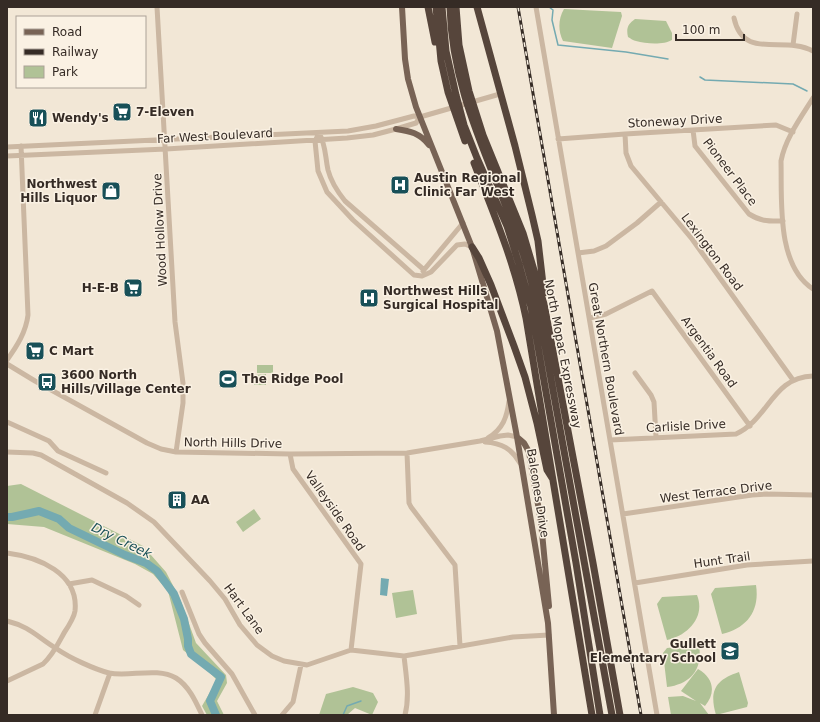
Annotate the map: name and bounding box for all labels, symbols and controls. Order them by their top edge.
legend [16,16,146,88]
scale bar [676,16,744,42]
text: 100 m [682,23,720,37]
text: Road [52,25,82,39]
text: Railway [52,45,98,59]
text: Park [52,65,78,79]
supermarket icon: 7-Eleven [111,101,133,123]
place label: 7-Eleven [136,105,194,119]
restaurant icon: Wendy's [27,107,49,129]
place label: Wendy's [52,111,109,125]
street label: Stoneway Drive [627,112,723,130]
street label: Far West Boulevard [157,126,273,146]
street label: Pioneer Place [700,136,760,208]
place label: Austin Regional Clinic Far West [414,171,521,199]
street label: Wood Hollow Drive [150,173,170,287]
hospital icon: Austin Regional Clinic Far West [389,174,411,196]
place label: Northwest Hills Liquor [20,177,97,205]
shop icon: Northwest Hills Liquor [100,180,122,202]
street label: Lexington Road [678,211,746,293]
supermarket icon: H-E-B [122,277,144,299]
street label: North Mopac Expressway [542,278,584,430]
place label: H-E-B [82,281,119,295]
street label: Great Northern Boulevard [586,281,626,437]
place label: Northwest Hills Surgical Hospital [383,284,498,312]
hospital icon: Northwest Hills Surgical Hospital [358,287,380,309]
street label: Argentia Road [678,314,740,390]
supermarket icon: C Mart [24,340,46,362]
place label: C Mart [49,344,94,358]
place label: 3600 North Hills/Village Center [61,368,191,396]
sports icon: The Ridge Pool [217,368,239,390]
bus stop icon: 3600 North Hills/Village Center [36,371,58,393]
place label: The Ridge Pool [242,372,343,386]
street label: Carlisle Drive [646,417,726,435]
street label: North Hills Drive [184,435,282,451]
street label: Balcones Drive [524,448,552,538]
street label: Valleyside Road [302,468,368,554]
street label: West Terrace Drive [659,478,773,506]
building icon: AA [166,489,188,511]
place label: AA [191,493,210,507]
water label: Dry Creek [89,519,155,562]
street label: Hunt Trail [693,549,751,571]
street label: Hart Lane [221,581,267,637]
place label: Gullett Elementary School [590,637,716,665]
school or university icon: Gullett Elementary School [719,640,741,662]

